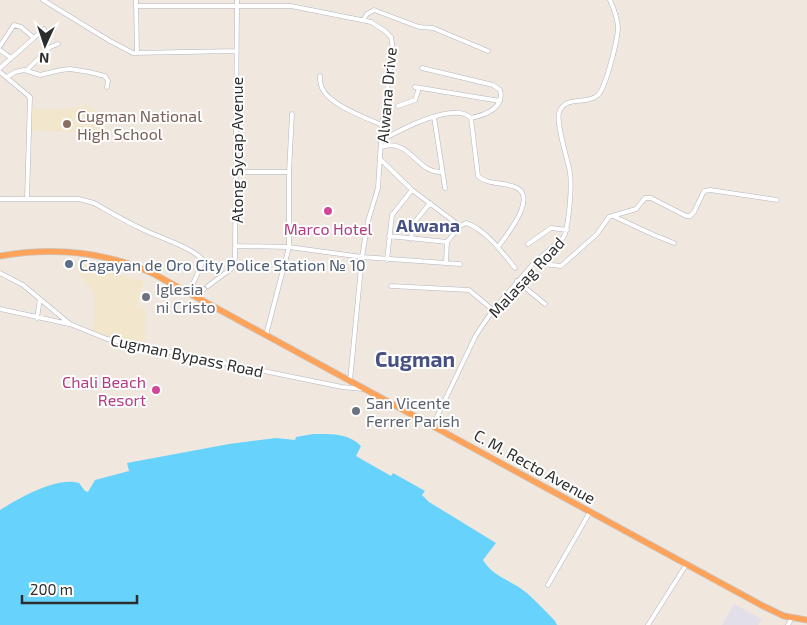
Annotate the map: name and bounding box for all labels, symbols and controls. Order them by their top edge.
north arrow [20,20,70,70]
street label: Alwana Drive [372,46,400,144]
text: N [39,50,50,67]
street label: Atong Sycap Avenue [227,77,246,223]
place label: Cugman National High School [77,106,202,143]
marker: Cugman National High School [61,118,73,130]
marker: Marco Hotel [322,205,334,217]
district label: Alwana [396,214,460,236]
place label: Marco Hotel [284,219,373,238]
street label: Malasag Road [484,233,568,321]
place label: Cagayan de Oro City Police Station № 10 [79,255,366,274]
marker: Cagayan de Oro City Police Station № 10 [63,258,75,270]
place label: Iglesia ni Cristo [156,279,216,316]
marker: Iglesia ni Cristo [140,291,152,303]
street label: Cugman Bypass Road [109,329,265,381]
district label: Cugman [375,346,455,371]
place label: Chali Beach Resort [62,372,146,409]
marker: Chali Beach Resort [150,384,162,396]
place label: San Vicente Ferrer Parish [366,393,460,430]
marker: San Vicente Ferrer Parish [350,405,362,417]
street label: C. M. Recto Avenue [471,425,599,507]
scale bar [22,572,138,604]
text: 200 m [30,580,73,598]

